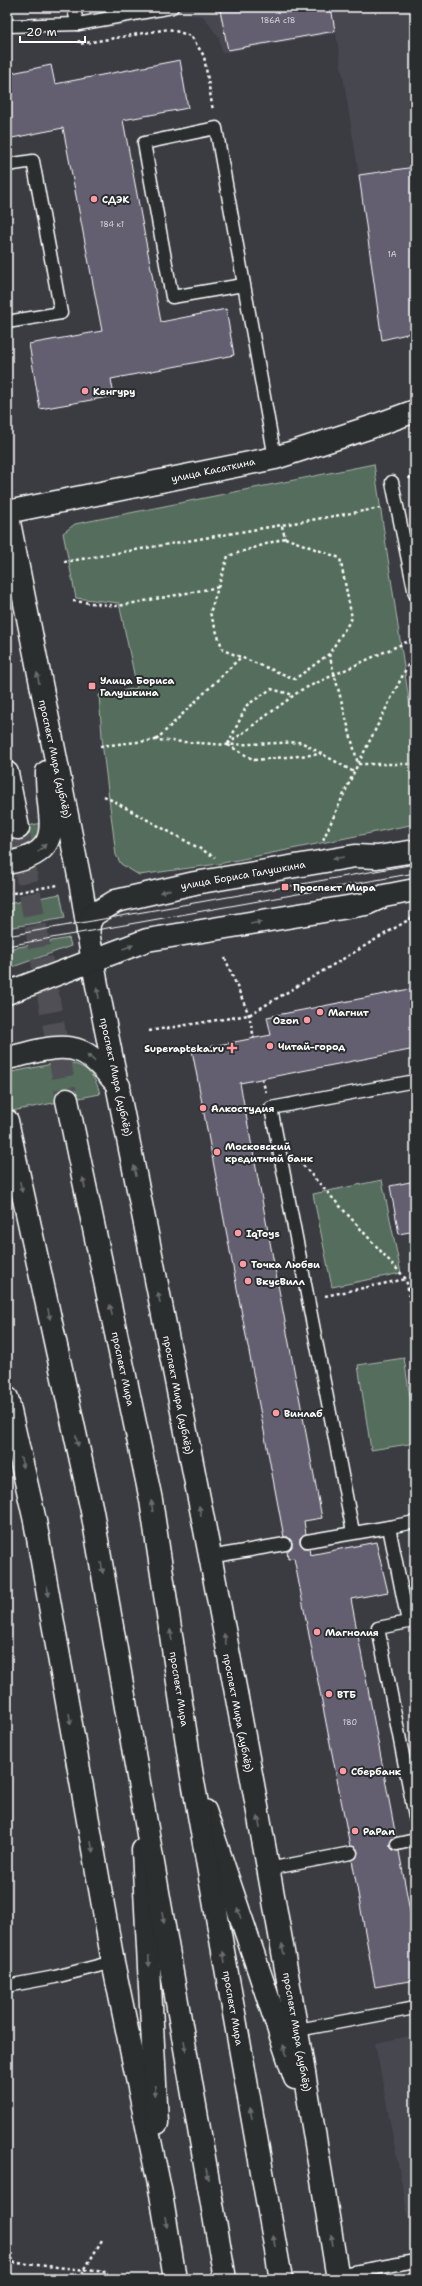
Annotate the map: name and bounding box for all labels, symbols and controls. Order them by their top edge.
house number: 186A c18 [261,15,295,26]
scale bar [20,18,85,44]
text: 20 m [26,24,57,40]
place label: СДЭК [102,193,129,206]
marker: СДЭК [89,194,99,204]
house number: 184 к1 [100,219,124,230]
house number: 1А [387,249,397,260]
place label: Кенгуру [93,385,135,398]
marker: Кенгуру [80,386,90,396]
street label: улица Касаткина [170,455,257,485]
one-way arrow [35,672,41,684]
place label: Улица Бориса Галушкина [100,674,174,699]
marker: Улица Бориса Галушкина [87,681,97,691]
street label: проспект Мира (дублёр) [36,699,74,819]
one-way arrow [37,844,47,853]
one-way arrow [332,856,344,862]
street label: улица Бориса Галушкина [180,857,307,892]
place label: Проспект Мира [293,881,376,894]
marker: Проспект Мира [280,882,290,892]
one-way arrow [159,888,172,894]
one-way arrow [250,920,262,926]
one-way arrow [123,943,135,949]
one-way arrow [95,987,101,999]
place label: Магнит [328,1006,369,1019]
marker: Магнит [315,1007,325,1017]
place label: Ozon [273,1014,299,1027]
marker: Ozon [302,1015,312,1025]
street label: проспект Мира (дублёр) [97,1017,135,1137]
place label: Читай-город [278,1040,345,1053]
marker: Читай-город [265,1041,275,1051]
place label: Superapteka.ru [144,1042,224,1055]
marker: Superapteka.ru [227,1043,237,1053]
one-way arrow [86,1054,96,1063]
place label: Алкостудия [211,1102,275,1115]
marker: Алкостудия [198,1103,208,1113]
place label: Московский кредитный банк [225,1140,314,1165]
marker: Московский кредитный банк [212,1147,222,1157]
one-way arrow [131,1164,137,1177]
one-way arrow [81,1177,87,1189]
one-way arrow [19,1180,25,1193]
place label: IqToys [246,1227,280,1240]
marker: IqToys [233,1228,243,1238]
place label: Точка Любви [251,1258,320,1271]
marker: Точка Любви [238,1259,248,1269]
place label: ВкусВилл [256,1275,305,1288]
marker: ВкусВилл [243,1276,253,1286]
one-way arrow [156,1292,162,1304]
one-way arrow [107,1304,113,1316]
one-way arrow [47,1307,53,1320]
street label: проспект Мира [109,1331,137,1408]
street label: проспект Мира (дублёр) [160,1335,196,1455]
place label: Винлаб [284,1407,323,1420]
marker: Винлаб [271,1408,281,1418]
one-way arrow [75,1434,81,1447]
one-way arrow [19,1457,25,1469]
one-way arrow [149,1500,155,1512]
one-way arrow [197,1505,203,1517]
one-way arrow [100,1562,106,1574]
one-way arrow [45,1585,51,1597]
place label: Магнолия [325,1626,379,1639]
marker: Магнолия [312,1627,322,1637]
one-way arrow [168,1628,174,1641]
one-way arrow [221,1633,227,1645]
street label: проспект Мира [167,1651,191,1728]
street label: проспект Мира (дублёр) [220,1653,256,1773]
place label: ВТБ [337,1688,356,1701]
marker: ВТБ [324,1689,334,1699]
one-way arrow [67,1713,73,1725]
house number: 180 [343,1717,357,1728]
place label: Сбербанк [351,1765,402,1778]
marker: Сбербанк [338,1766,348,1776]
one-way arrow [255,1816,261,1828]
place label: PaPan [363,1825,395,1838]
marker: PaPan [350,1826,360,1836]
one-way arrow [90,1841,96,1853]
one-way arrow [236,1907,242,1919]
one-way arrow [160,1911,166,1924]
one-way arrow [279,1943,285,1956]
one-way arrow [221,1951,227,1963]
one-way arrow [145,1955,152,1967]
street label: проспект Мира [220,1970,246,2047]
street label: проспект Мира (дублёр) [280,1972,314,2092]
one-way arrow [182,2040,188,2052]
one-way arrow [282,2043,288,2055]
one-way arrow [152,2085,159,2097]
one-way arrow [248,2106,254,2119]
one-way arrow [204,2168,210,2180]
one-way arrow [163,2216,169,2228]
one-way arrow [271,2234,277,2247]
one-way arrow [329,2234,335,2247]

